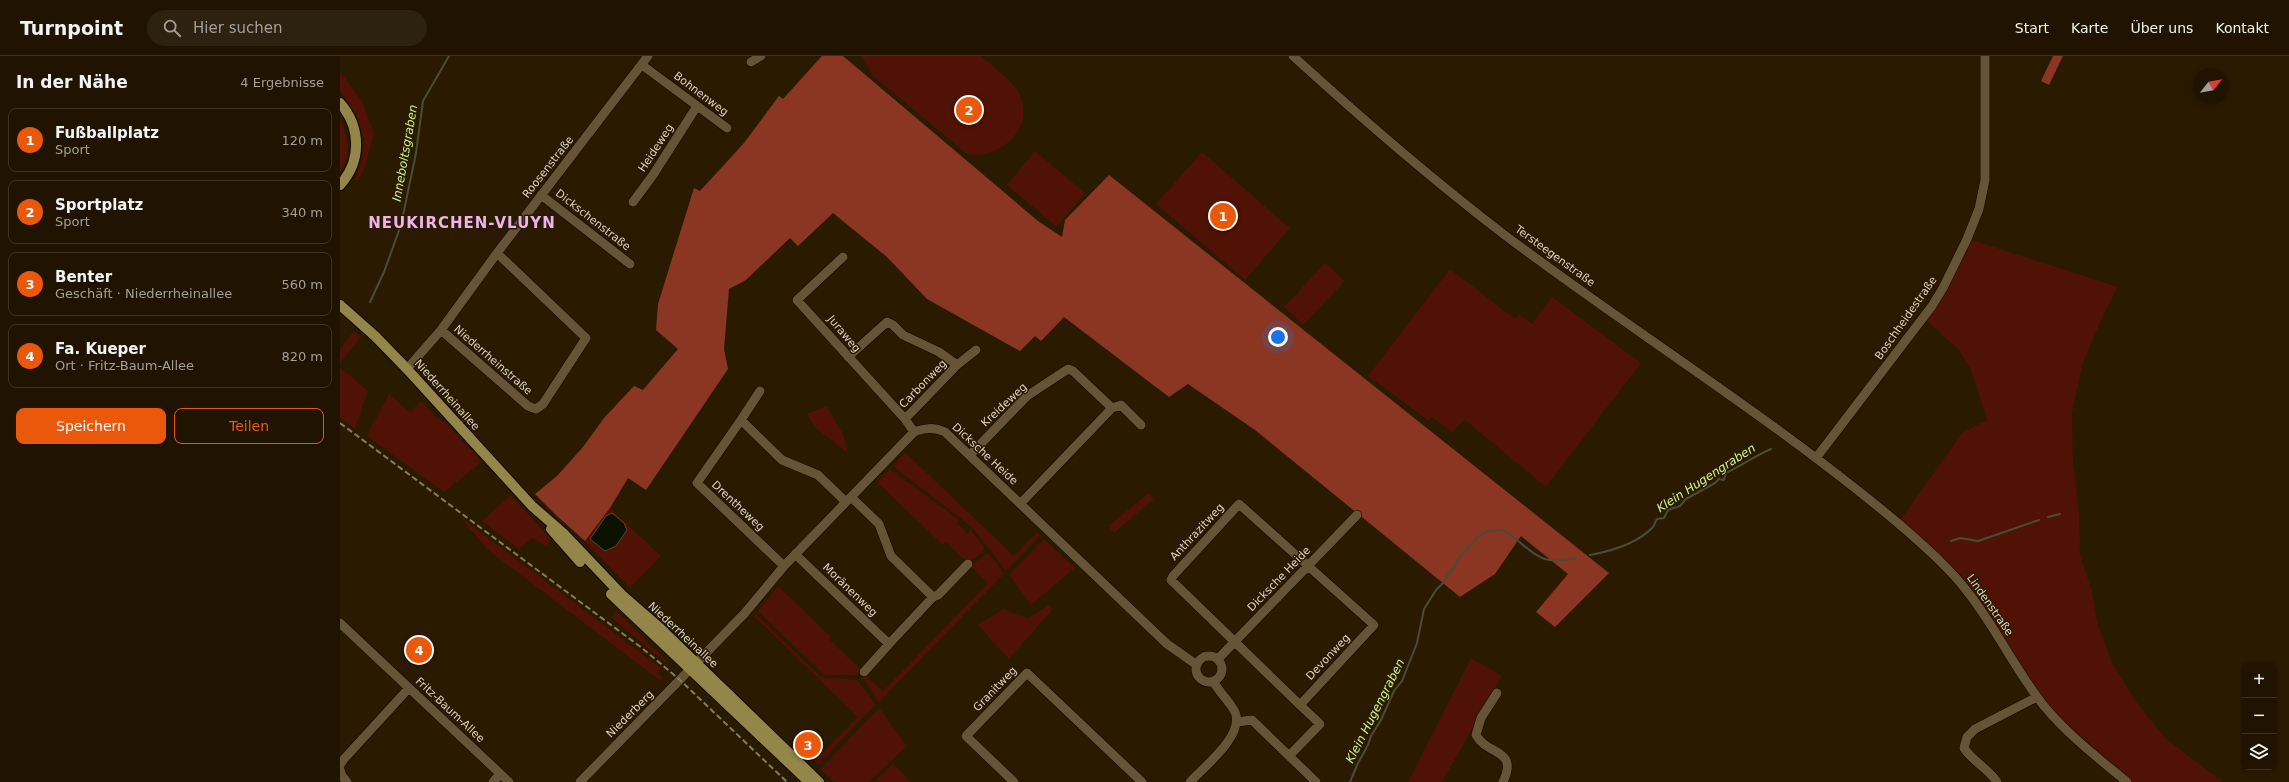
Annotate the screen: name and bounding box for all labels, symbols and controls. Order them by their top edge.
search box [147,10,427,46]
text: Turnpoint [20,17,123,39]
icon: search [161,17,183,39]
text: Hier suchen [193,19,283,37]
text: Start [2015,20,2049,36]
text: Karte [2071,20,2108,36]
text: Über uns [2130,20,2193,36]
text: Kontakt [2215,20,2269,36]
north arrow [2193,68,2229,104]
street label: Bohnenweg [671,69,731,119]
text: In der Nähe [16,72,128,92]
text: 4 Ergebnisse [240,75,324,90]
pin: 2 [956,95,982,125]
water label: Inneboltsgraben [390,104,420,202]
street label: Heideweg [636,122,676,174]
text: Fußballplatz [55,124,159,142]
text: 1 [25,133,35,148]
text: 120 m [281,133,323,148]
street label: Roosenstraße [520,133,576,201]
text: Sport [55,142,90,157]
street label: Dickschenstraße [553,187,633,253]
text: Sportplatz [55,196,143,214]
pin: 1 [1210,201,1236,231]
text: 2 [25,205,35,220]
text: 340 m [281,205,323,220]
text: Sport [55,214,90,229]
district label: NEUKIRCHEN-VLUYN [368,214,556,232]
street label: Tersteegenstraße [1512,222,1598,289]
text: Benter [55,268,112,286]
street label: Boschheidestraße [1872,274,1940,362]
text: 3 [25,277,35,292]
text: 560 m [281,277,323,292]
text: Geschäft · Niederrheinallee [55,286,232,301]
street label: Juraweg [824,312,863,355]
street label: Niederrheinstraße [451,323,535,398]
your location [1268,327,1288,347]
text: Fa. Kueper [55,340,146,358]
text: 4 [25,349,35,364]
text: 820 m [281,349,323,364]
street label: Niederrheinallee [412,357,482,433]
street label: Carbonweg [897,357,949,411]
text: Ort · Fritz-Baum-Allee [55,358,194,373]
street label: Kreideweg [978,381,1030,429]
button: Speichern [16,408,166,444]
button: Teilen [174,408,324,444]
street label: Dicksche Heide [950,420,1021,488]
water label: Klein Hugengraben [1654,441,1758,515]
street label: Drentheweg [709,478,767,534]
street label: Anthrazitweg [1167,501,1227,563]
street label: Dicksche Heide [1245,544,1313,614]
street label: Moränenweg [820,561,880,619]
street label: Lindenstraße [1964,572,2016,638]
street label: Niederrheinallee [645,599,721,671]
street label: Devonweg [1303,631,1353,683]
pin: 4 [406,635,432,665]
water label: Klein Hugengraben [1343,657,1407,765]
map controls [2241,662,2277,770]
button: + [2241,662,2277,698]
street label: Granitweg [971,664,1019,714]
street label: Fritz-Baum-Allee [413,675,487,745]
street label: Niederberg [604,688,656,740]
button: − [2241,698,2277,734]
pin: 3 [795,730,821,760]
button: layers [2241,734,2277,770]

